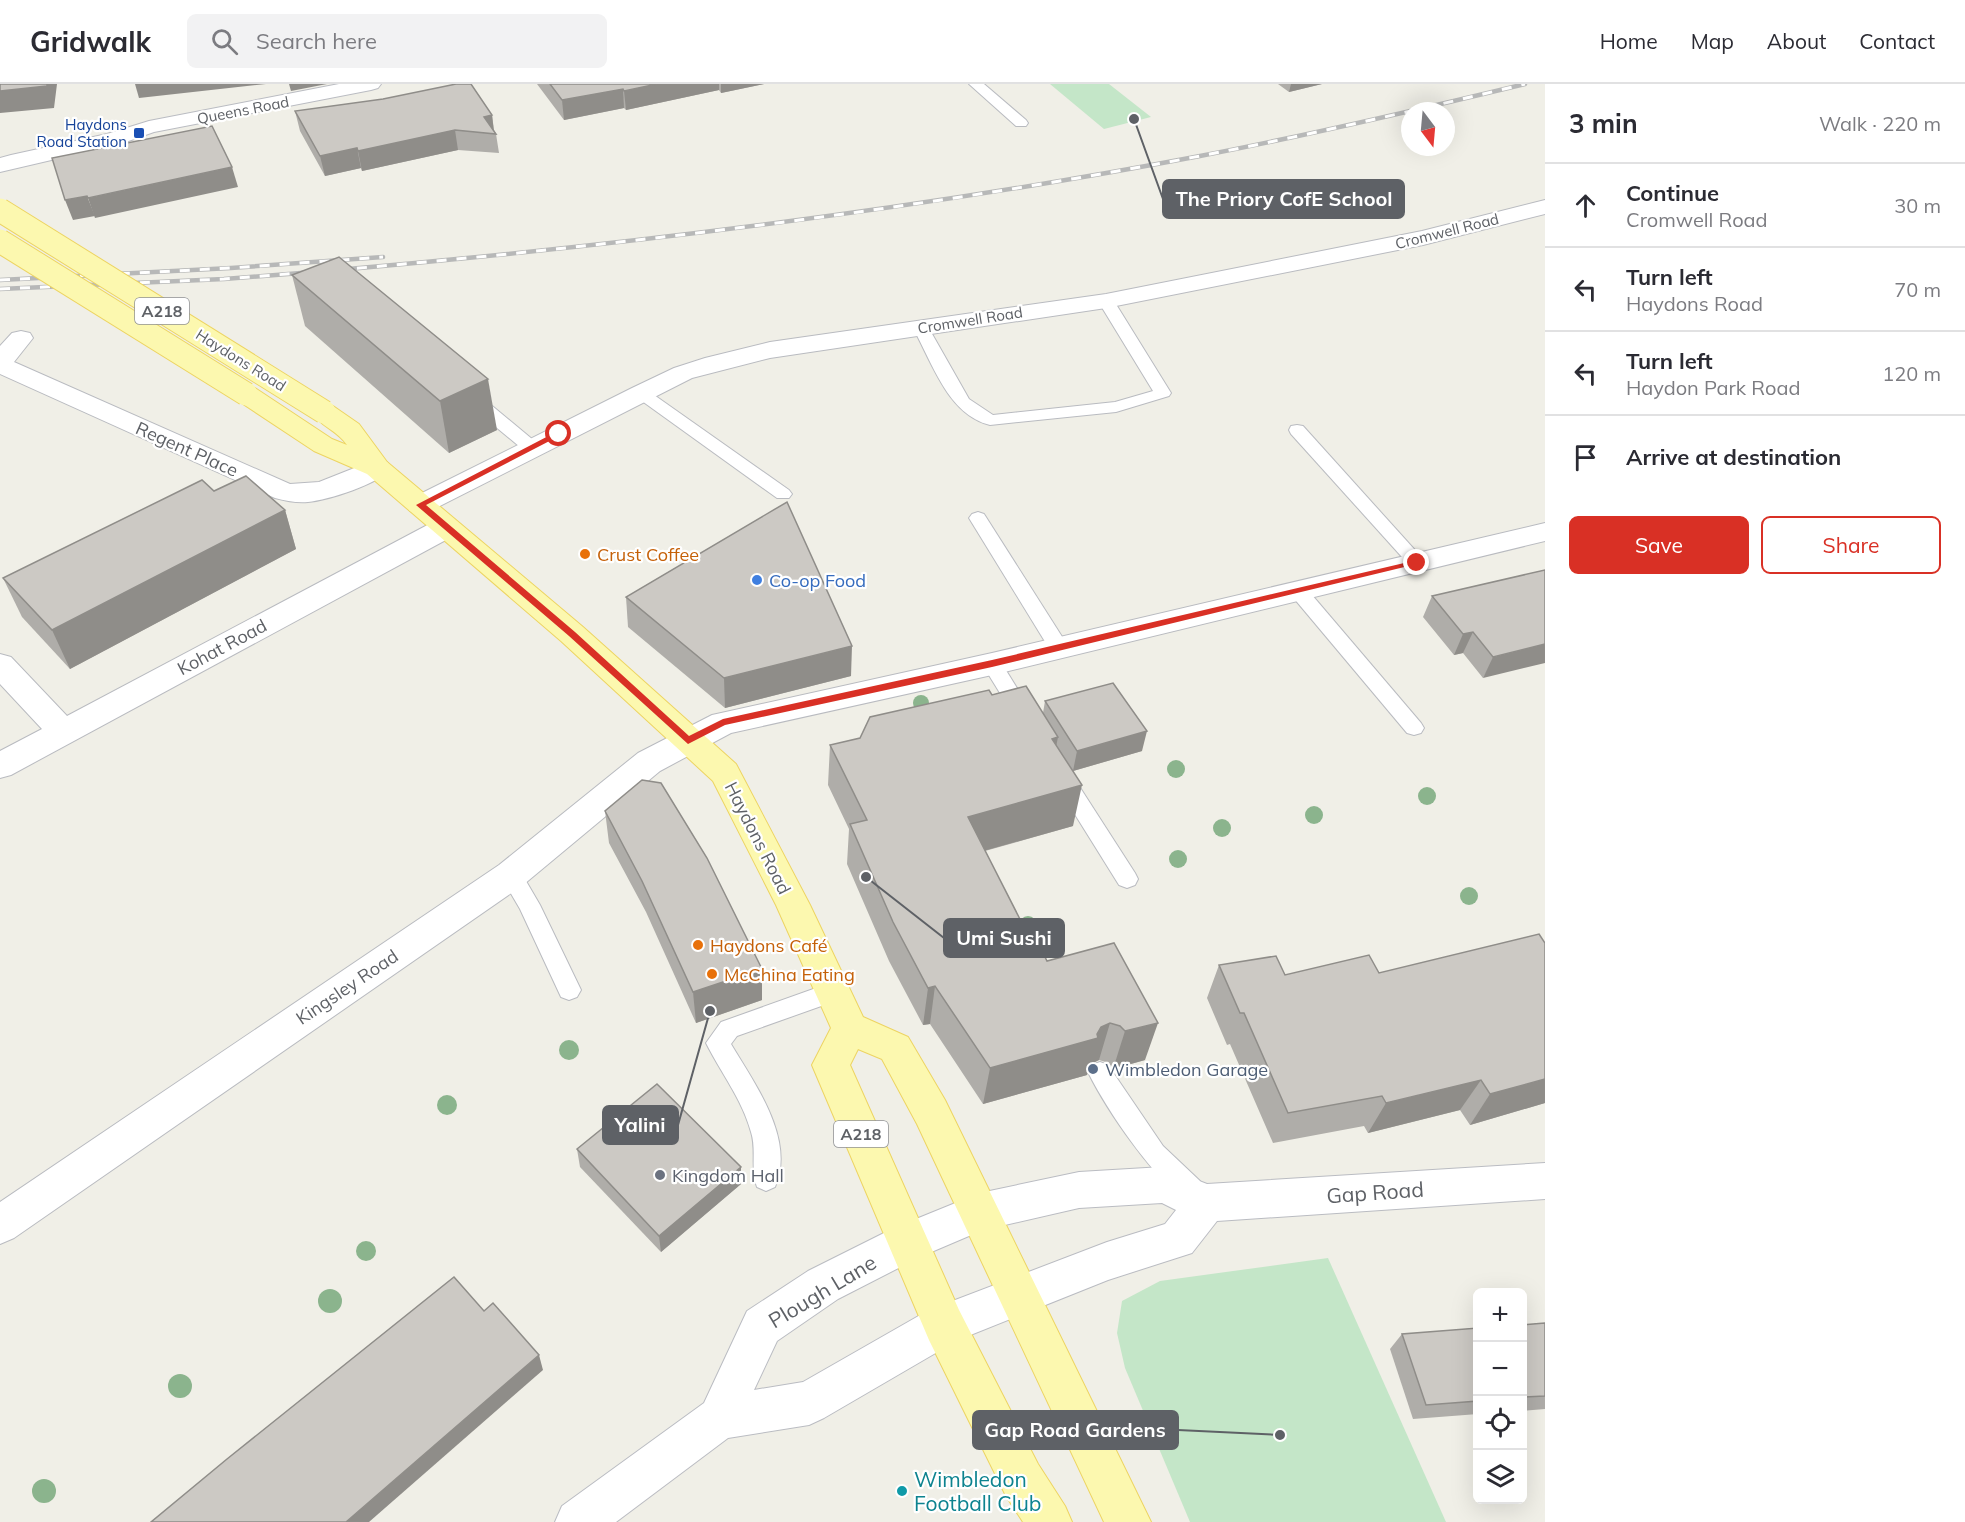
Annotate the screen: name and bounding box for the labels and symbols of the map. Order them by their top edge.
street label: Queens Road [195,92,291,128]
north arrow [1401,102,1455,156]
place label: Haydons Road Station [37,115,127,151]
marker: Haydons Road Station [132,126,146,140]
callout: The Priory CofE School [1163,180,1404,218]
text: The Priory CofE School [1175,186,1393,211]
street label: Cromwell Road [1393,209,1501,253]
road number: A218 [135,298,189,324]
street label: Cromwell Road [916,302,1024,338]
street label: Haydons Road [192,325,290,395]
street label: Regent Place [132,416,242,482]
route start [545,420,571,446]
place label: Crust Coffee [597,543,699,566]
marker: Crust Coffee [578,547,592,561]
route end [1403,549,1429,575]
place label: Co-op Food [769,569,866,592]
marker: Co-op Food [750,573,764,587]
street label: Kohat Road [173,614,271,680]
street label: Haydons Road [720,778,796,898]
callout: Umi Sushi [944,919,1064,957]
text: Umi Sushi [956,925,1052,950]
place label: Haydons Café [710,934,828,957]
marker: Haydons Café [691,938,705,952]
street label: Kingsley Road [292,944,402,1030]
place label: McChina Eating [724,963,855,986]
marker: McChina Eating [705,967,719,981]
place label: Wimbledon Garage [1105,1058,1268,1081]
marker: Wimbledon Garage [1086,1062,1100,1076]
callout: Yalini [603,1106,678,1144]
text: Yalini [613,1112,666,1137]
road number: A218 [834,1121,888,1147]
place label: Kingdom Hall [672,1164,784,1187]
marker: Kingdom Hall [653,1168,667,1182]
street label: Gap Road [1325,1176,1425,1208]
street label: Plough Lane [763,1249,881,1333]
callout: Gap Road Gardens [973,1411,1178,1449]
text: Gap Road Gardens [984,1417,1166,1442]
place label: Wimbledon Football Club [914,1466,1041,1516]
marker: Wimbledon Football Club [895,1484,909,1498]

